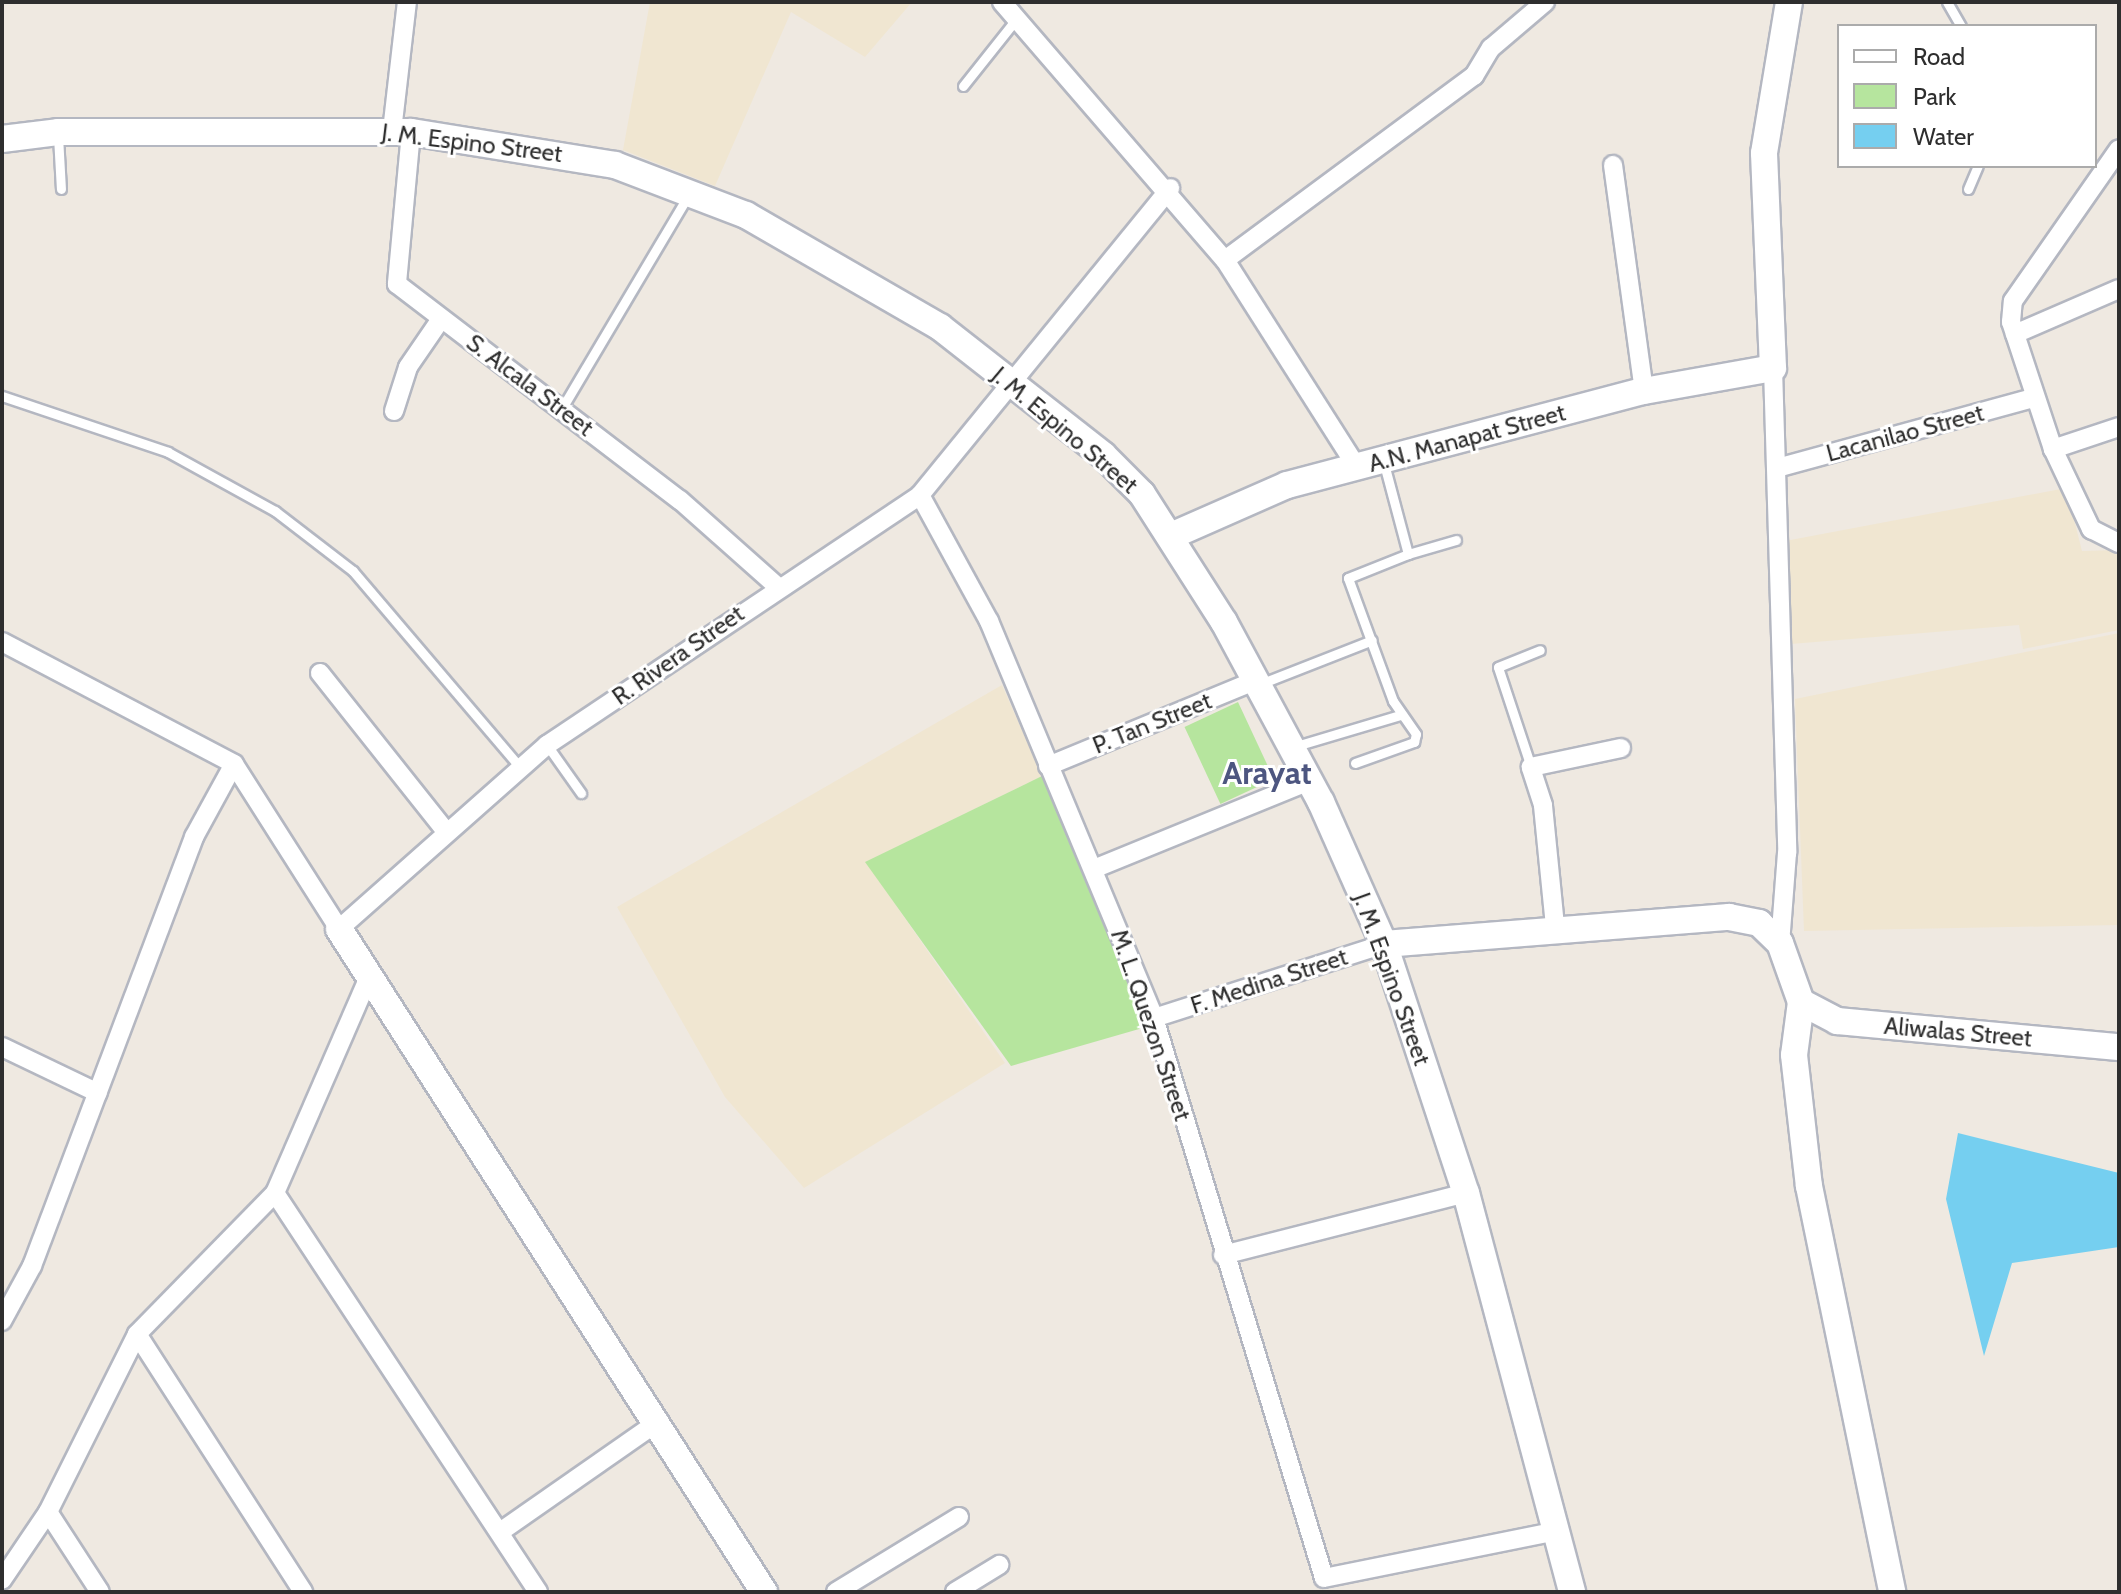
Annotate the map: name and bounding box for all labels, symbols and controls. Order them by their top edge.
legend [1837,24,2097,168]
text: Road [1913,42,1965,71]
text: Park [1913,82,1956,111]
street label: J. M. Espino Street [380,118,564,168]
text: Water [1913,122,1974,151]
street label: S. Alcala Street [461,328,599,442]
street label: J. M. Espino Street [986,361,1144,499]
street label: A.N. Manapat Street [1365,398,1569,478]
street label: Lacanilao Street [1823,398,1987,468]
street label: R. Rivera Street [607,599,749,711]
street label: P. Tan Street [1088,686,1216,760]
district label: Arayat [1222,754,1312,792]
street label: J. M. Espino Street [1347,889,1437,1069]
street label: M. L. Quezon Street [1105,926,1197,1124]
street label: F. Medina Street [1187,942,1351,1020]
street label: Aliwalas Street [1883,1011,2033,1053]

